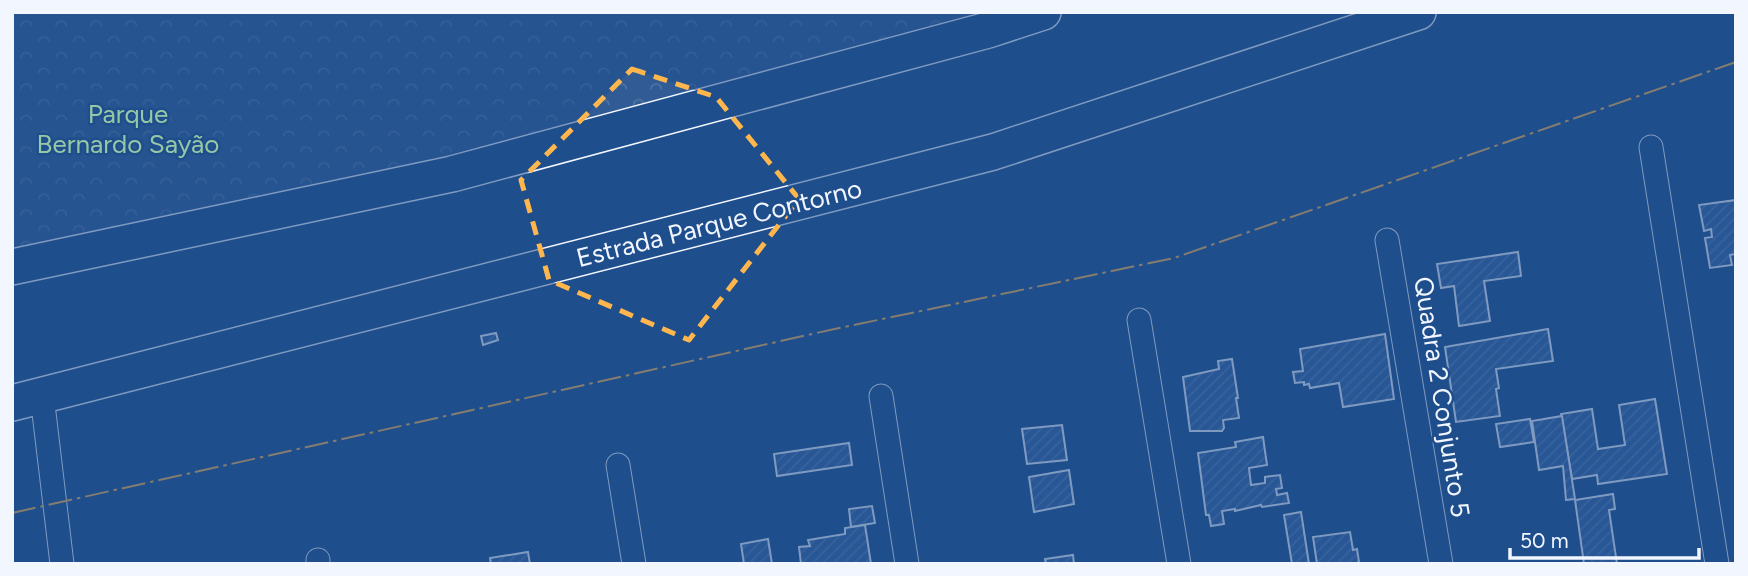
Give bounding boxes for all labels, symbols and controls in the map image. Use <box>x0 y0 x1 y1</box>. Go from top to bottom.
park label: Parque Bernardo Sayão <box>37 98 219 160</box>
street label: Estrada Parque Contorno <box>573 172 865 274</box>
street label: Quadra 2 Conjunto 5 <box>1407 274 1477 520</box>
scale bar <box>1510 516 1699 560</box>
text: 50 m <box>1520 528 1569 553</box>

